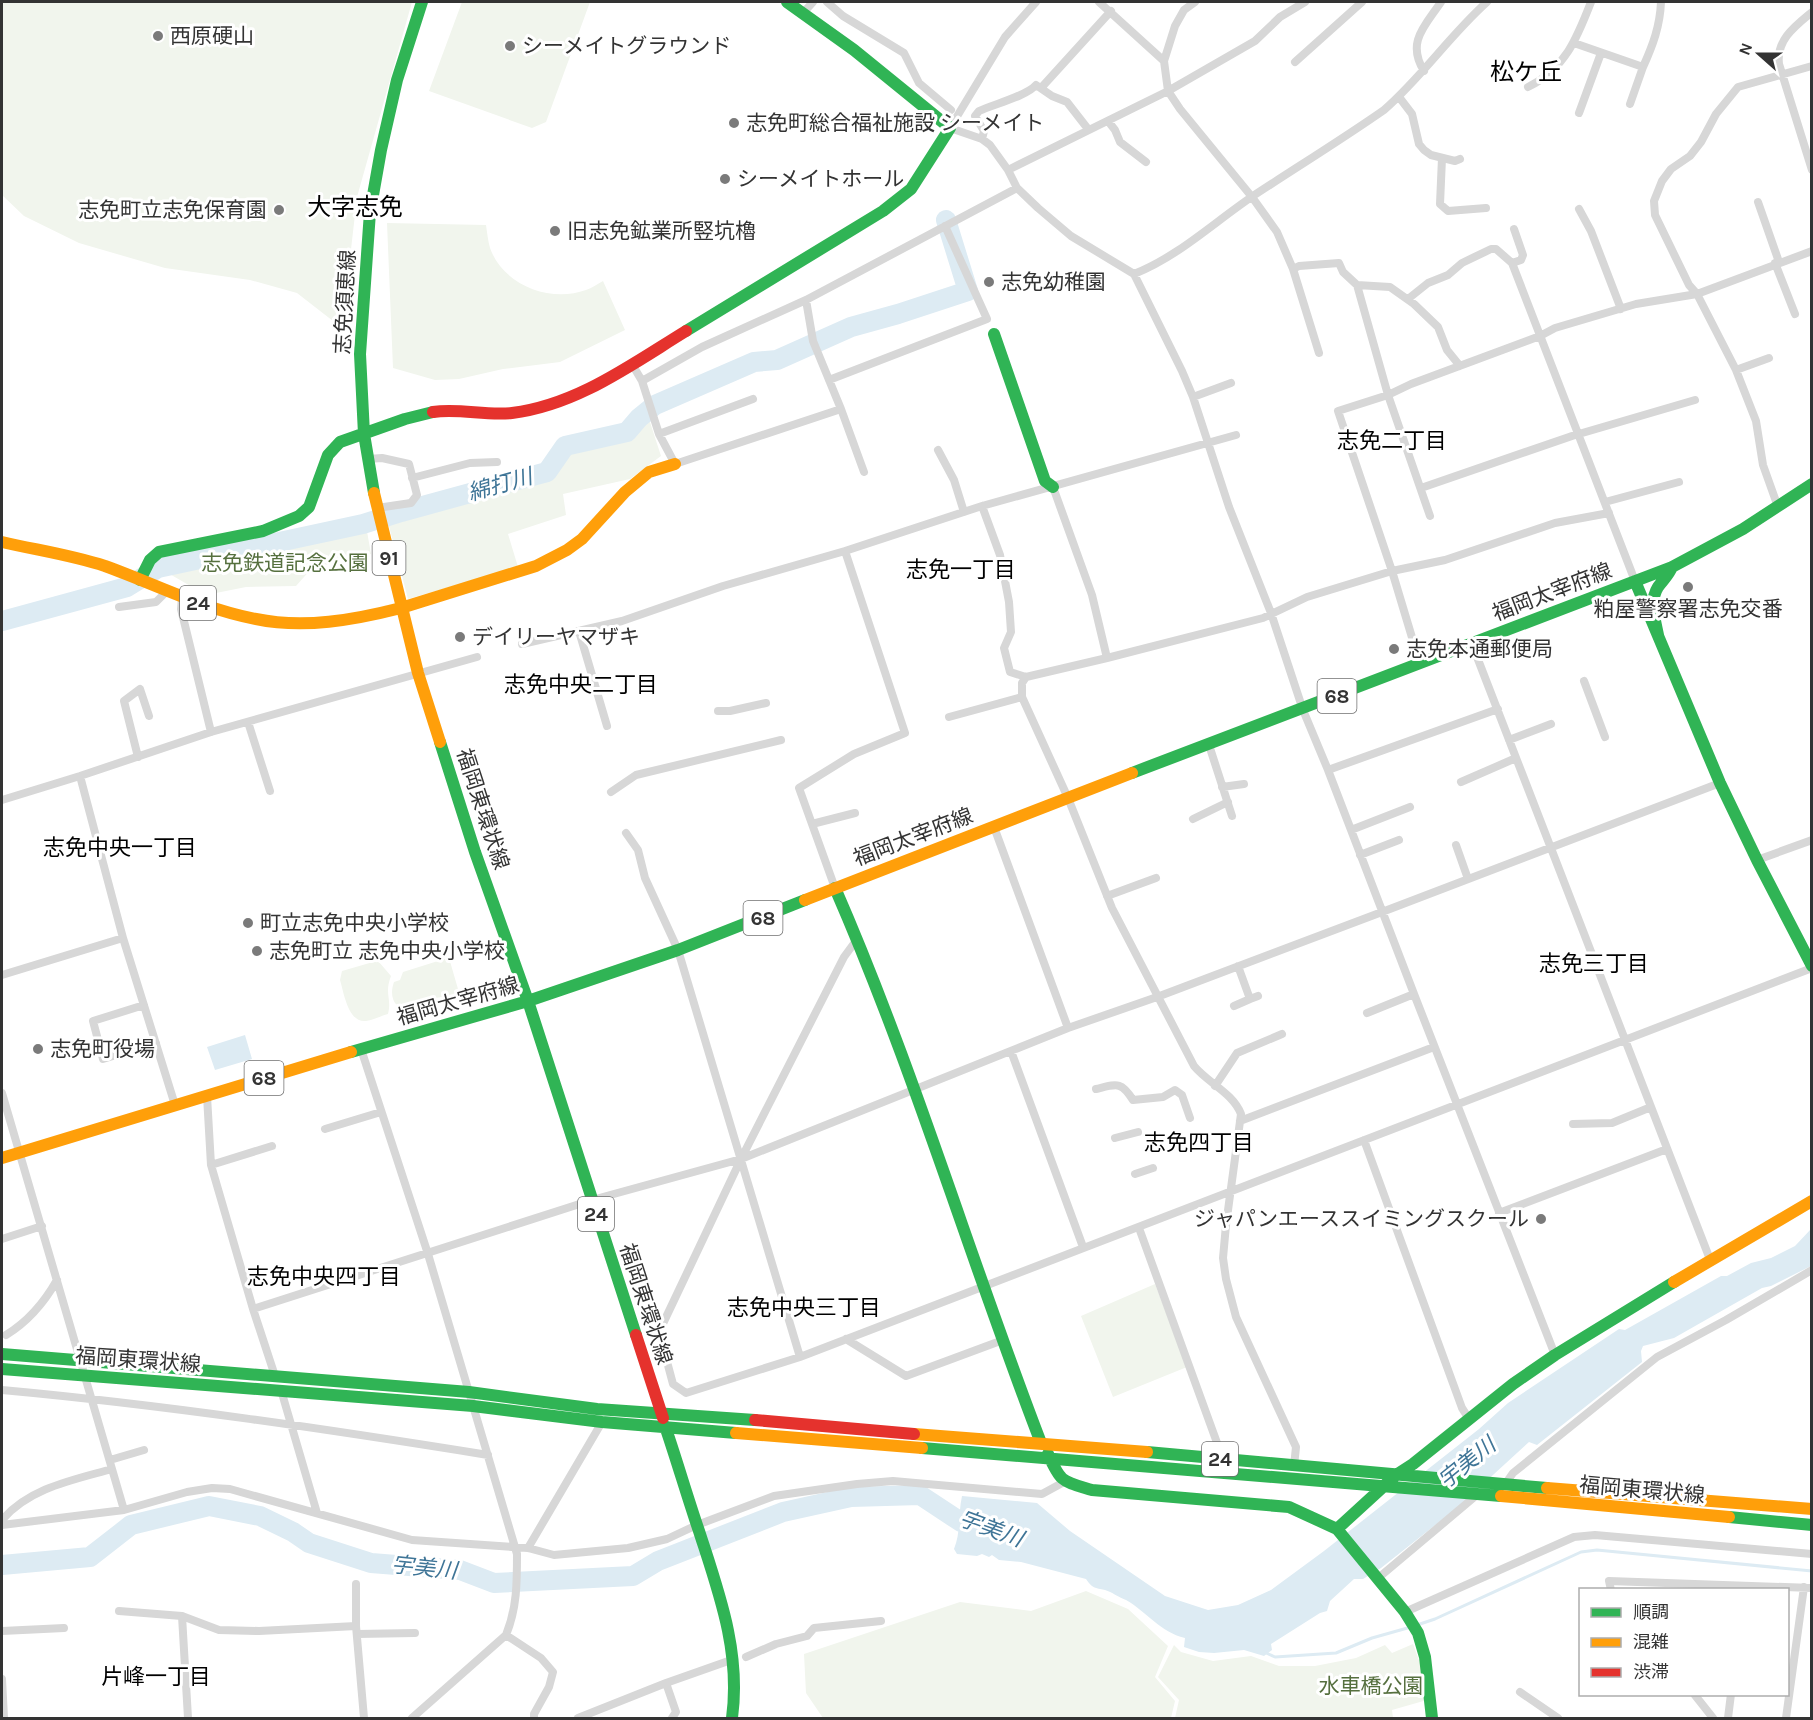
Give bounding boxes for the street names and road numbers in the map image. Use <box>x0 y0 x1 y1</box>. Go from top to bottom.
street label: 志免須恵線 <box>330 249 360 355</box>
road number: 91 <box>372 541 406 575</box>
street label: 福岡太宰府線 <box>1489 558 1615 626</box>
road number: 24 <box>180 586 216 620</box>
road number: 68 <box>1318 679 1356 713</box>
street label: 福岡東環状線 <box>452 745 514 873</box>
street label: 福岡太宰府線 <box>850 803 976 871</box>
road number: 68 <box>744 901 783 935</box>
street label: 福岡太宰府線 <box>394 972 522 1030</box>
road number: 68 <box>244 1061 284 1095</box>
road number: 24 <box>578 1197 614 1231</box>
street label: 福岡東環状線 <box>615 1240 677 1368</box>
street label: 福岡東環状線 <box>74 1344 202 1376</box>
road number: 24 <box>1202 1442 1238 1476</box>
street label: 福岡東環状線 <box>1578 1473 1706 1507</box>

